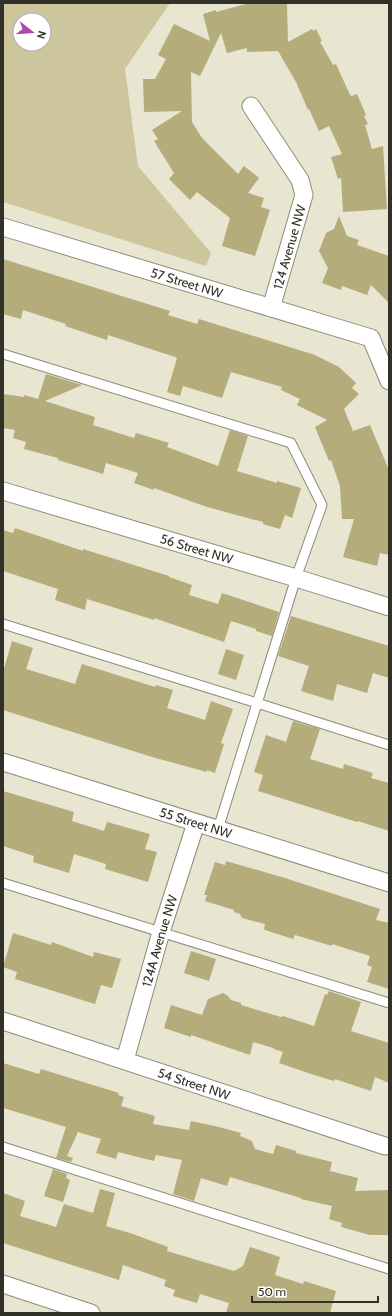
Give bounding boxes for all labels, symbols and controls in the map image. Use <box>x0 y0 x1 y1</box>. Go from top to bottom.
north arrow <box>12 12 52 52</box>
text: N <box>34 29 49 41</box>
street label: 124 Avenue NW <box>269 202 309 291</box>
street label: 57 Street NW <box>149 264 225 301</box>
street label: 56 Street NW <box>158 530 236 567</box>
street label: 55 Street NW <box>158 804 235 841</box>
street label: 124A Avenue NW <box>138 892 181 989</box>
street label: 54 Street NW <box>156 1064 233 1103</box>
scale bar <box>252 1278 378 1304</box>
text: 50 m <box>258 1284 286 1299</box>

